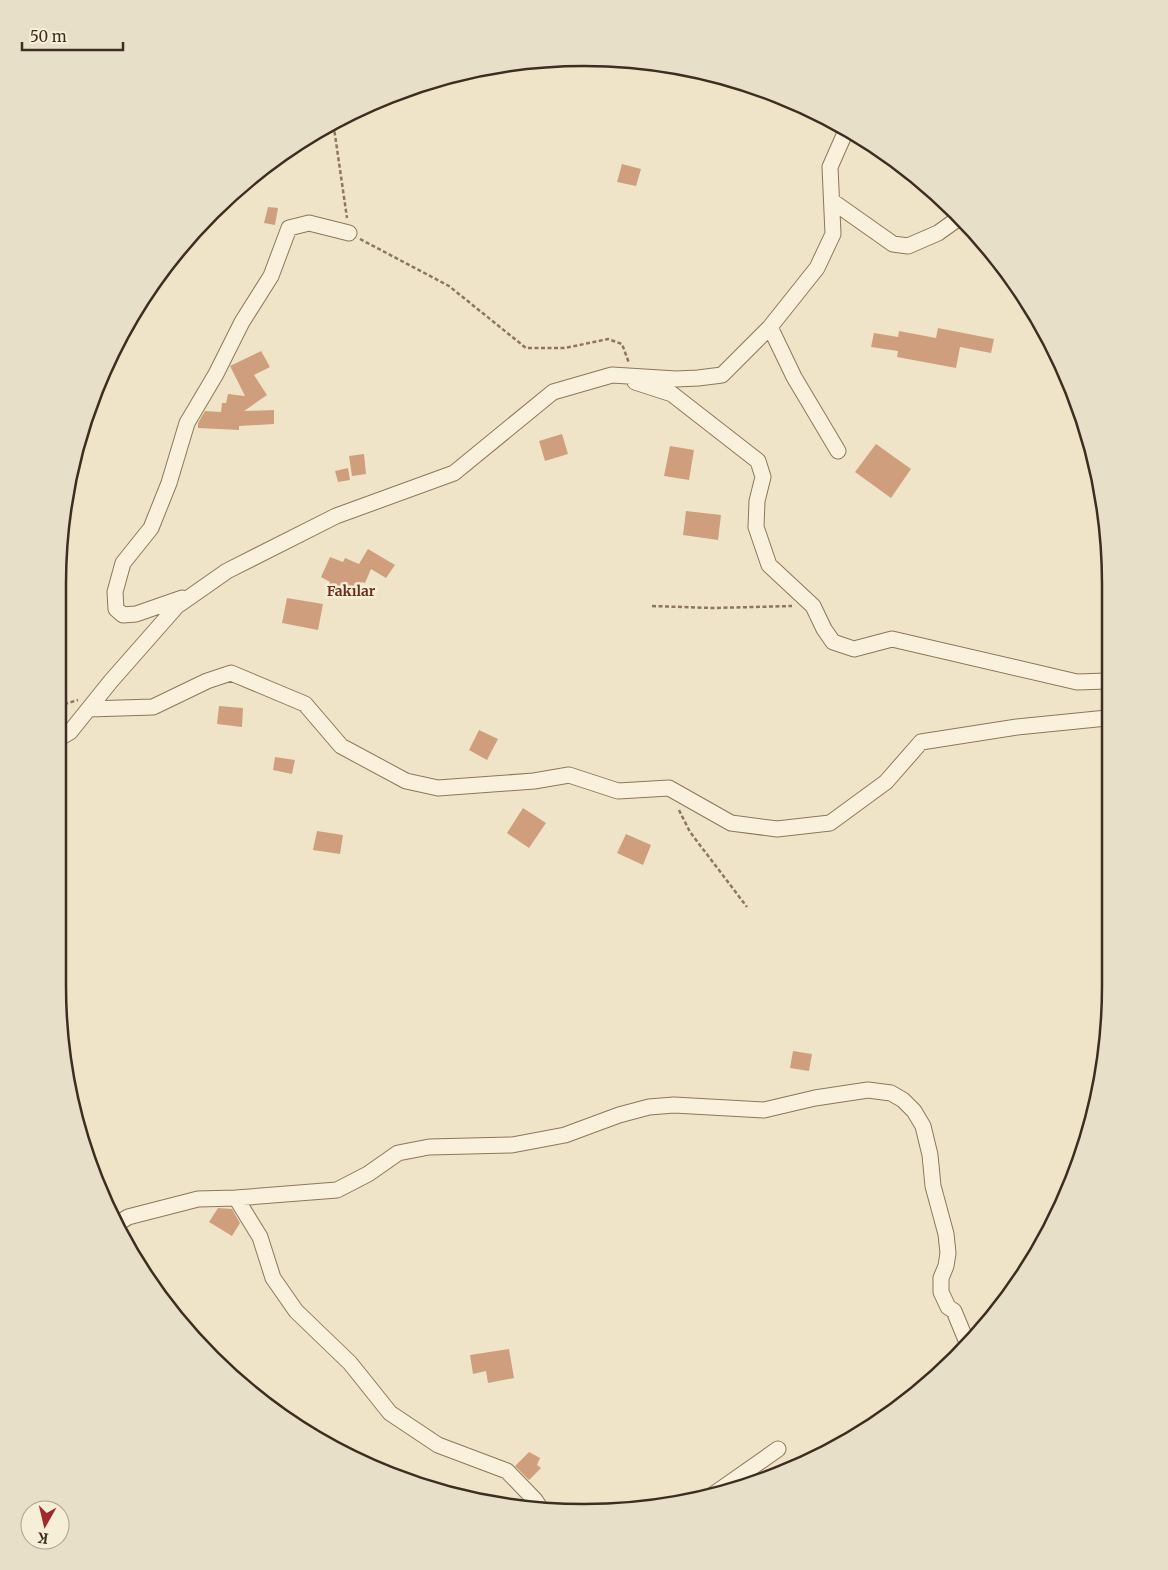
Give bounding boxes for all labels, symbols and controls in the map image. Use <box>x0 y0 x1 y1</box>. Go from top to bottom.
scale bar <box>22 20 124 52</box>
text: 50 m <box>30 27 67 46</box>
district label: Fakılar <box>327 582 376 600</box>
north arrow <box>20 1500 70 1550</box>
text: K <box>36 1528 50 1548</box>

